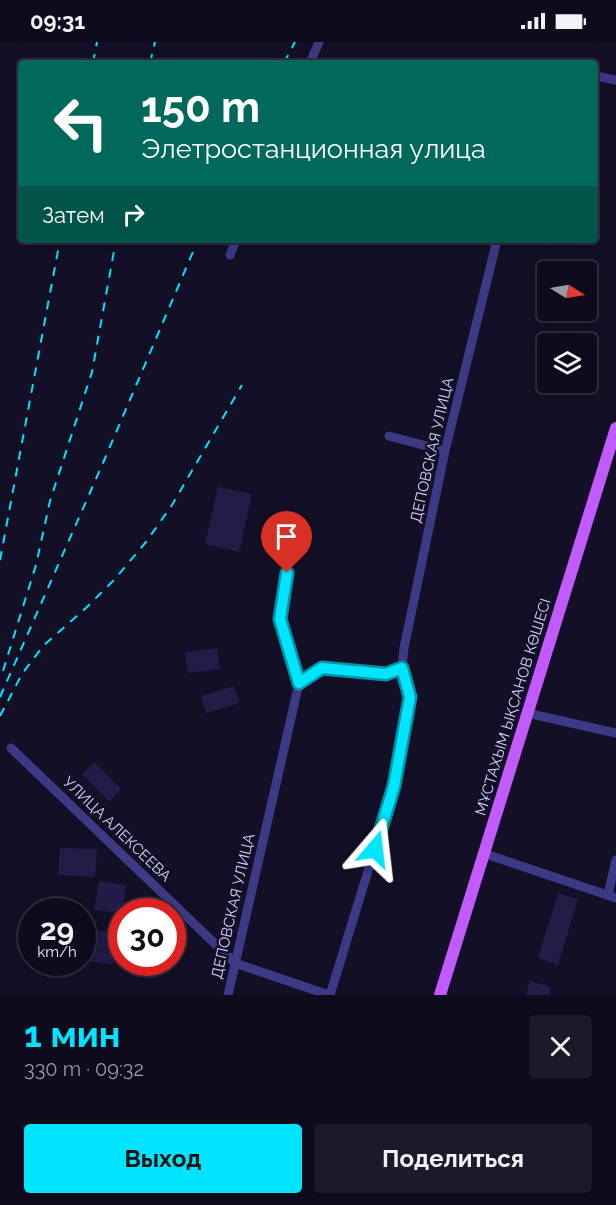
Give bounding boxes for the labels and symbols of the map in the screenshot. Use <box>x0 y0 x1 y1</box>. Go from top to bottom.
north arrow <box>537 261 597 321</box>
street label: ДЕПОВСКАЯ УЛИЦА <box>407 376 457 524</box>
pin <box>261 511 312 573</box>
street label: МҰСТАХЫМ ЫҚСАНОВ КӨШЕСІ <box>471 596 555 818</box>
street label: УЛИЦА АЛЕКСЕЕВА <box>59 773 175 885</box>
position arrow <box>343 817 407 881</box>
street label: ДЕПОВСКАЯ УЛИЦА <box>208 832 258 980</box>
speed limit sign: 30 <box>108 898 186 976</box>

